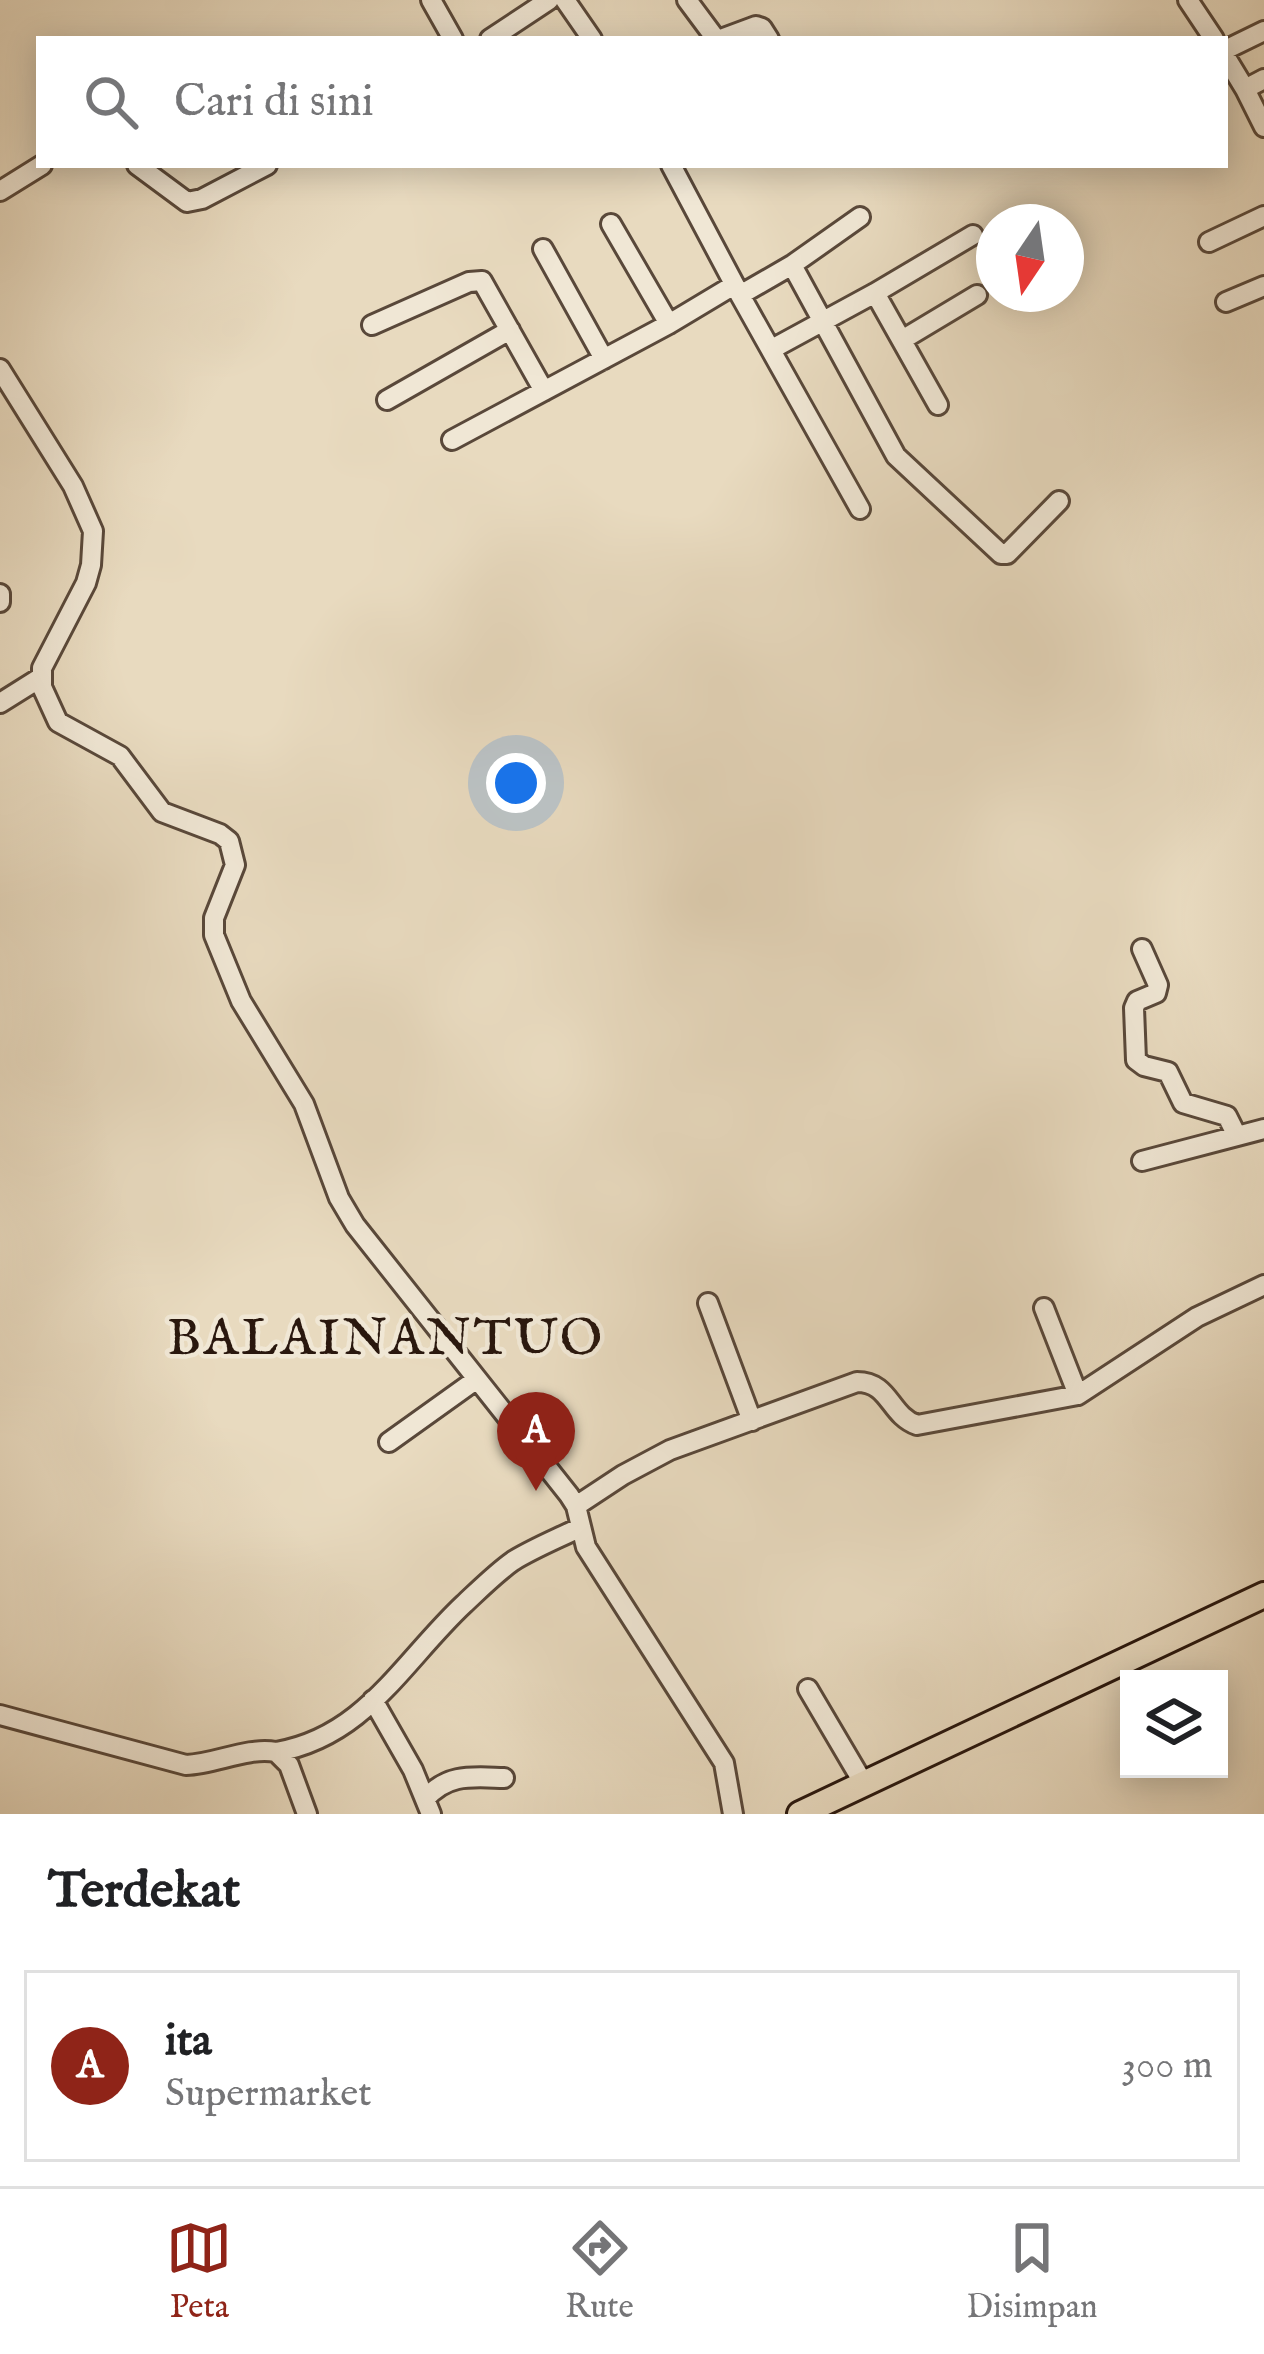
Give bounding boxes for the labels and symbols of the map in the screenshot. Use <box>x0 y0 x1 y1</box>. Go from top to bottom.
north arrow <box>976 204 1084 312</box>
your location <box>486 753 546 813</box>
district label: BALAINANTUO <box>167 1308 605 1373</box>
pin: A <box>497 1392 575 1491</box>

